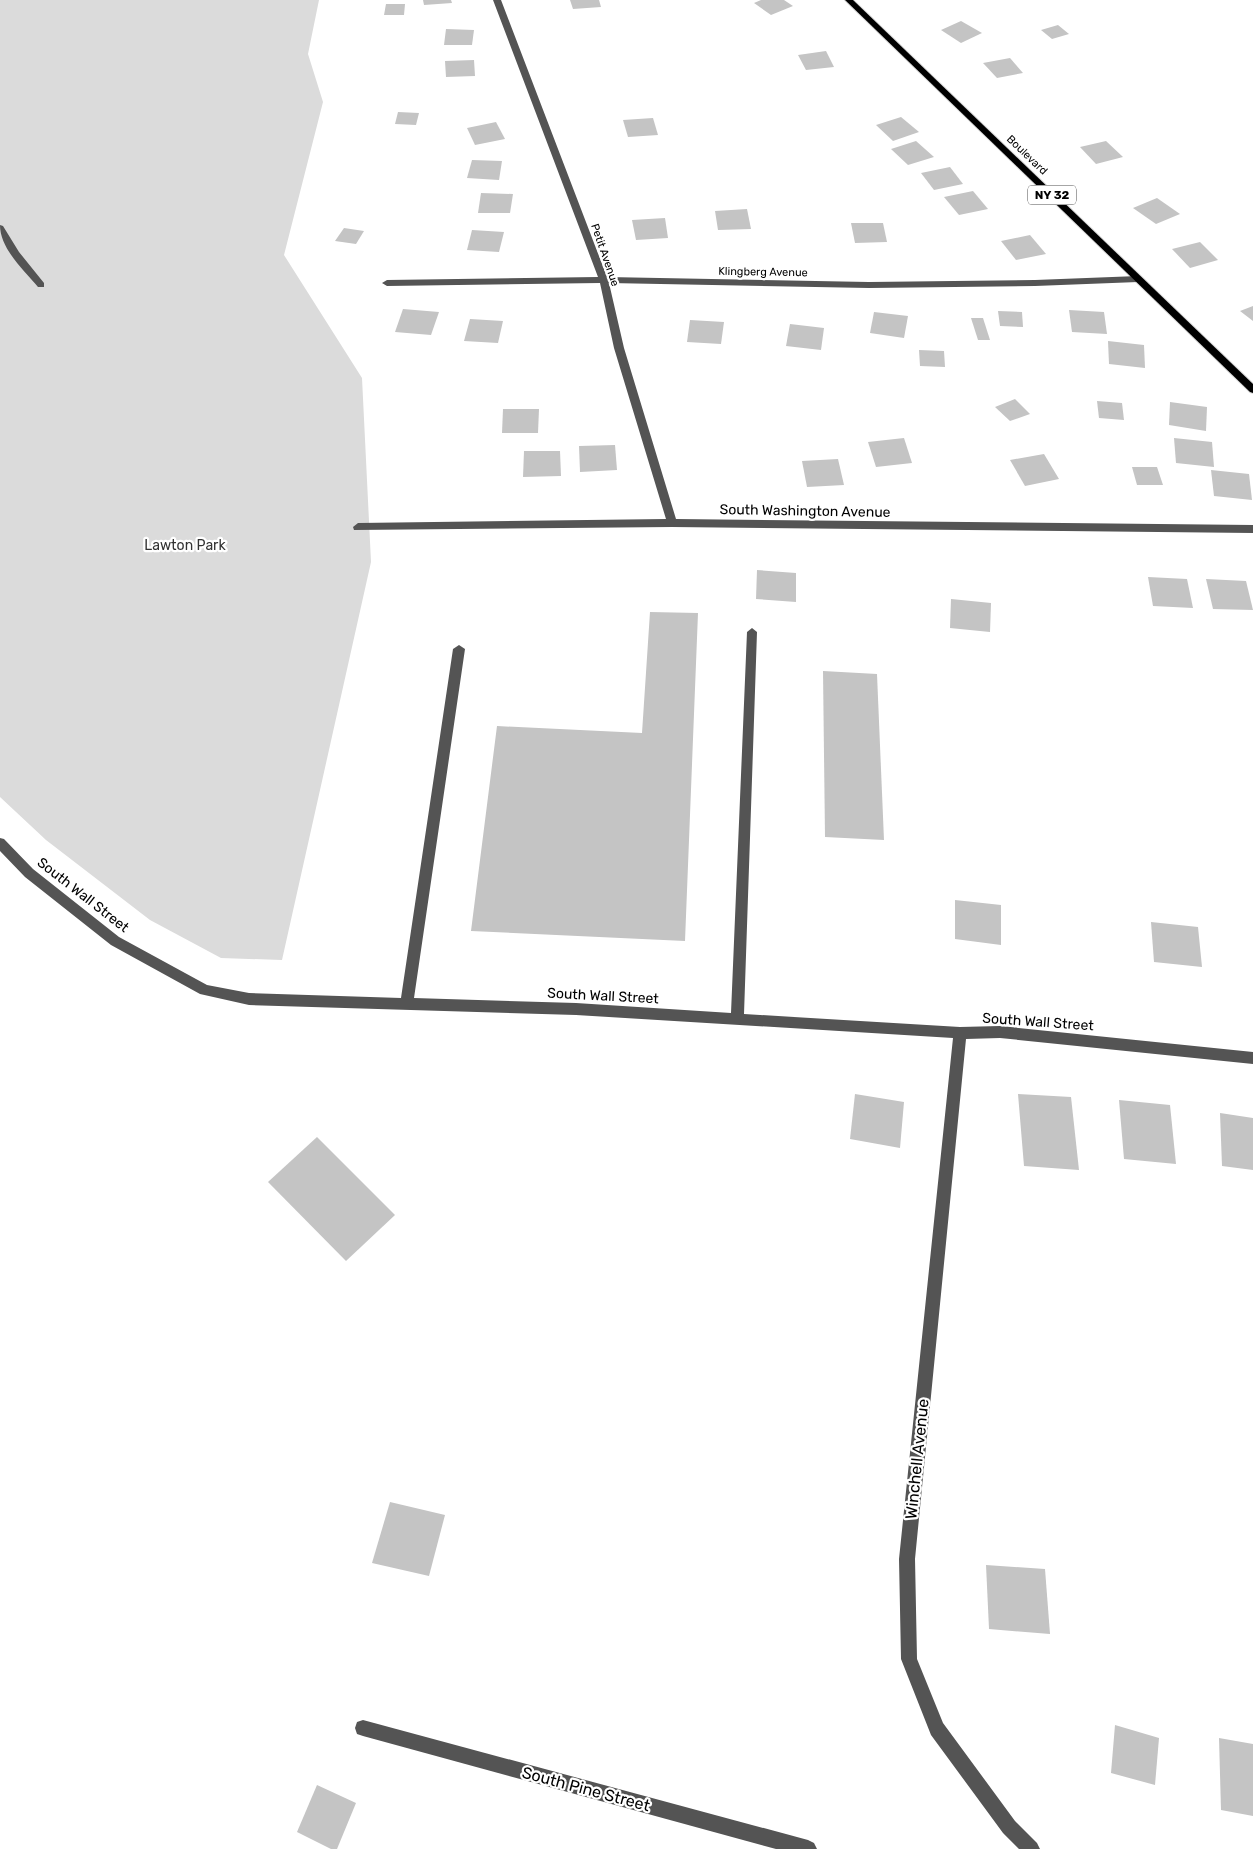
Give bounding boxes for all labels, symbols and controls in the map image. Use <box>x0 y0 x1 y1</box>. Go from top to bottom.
street label: Boulevard <box>1004 132 1050 178</box>
road number: NY 32 <box>1028 186 1076 204</box>
street label: Petit Avenue <box>588 222 622 288</box>
street label: Klingberg Avenue <box>718 265 808 279</box>
street label: South Washington Avenue <box>719 501 891 521</box>
park label: Lawton Park <box>144 537 226 554</box>
street label: South Wall Street <box>34 854 133 936</box>
street label: South Wall Street <box>547 985 660 1007</box>
street label: South Wall Street <box>982 1010 1095 1034</box>
street label: Winchell Avenue <box>901 1398 933 1520</box>
street label: South Pine Street <box>520 1763 652 1815</box>

